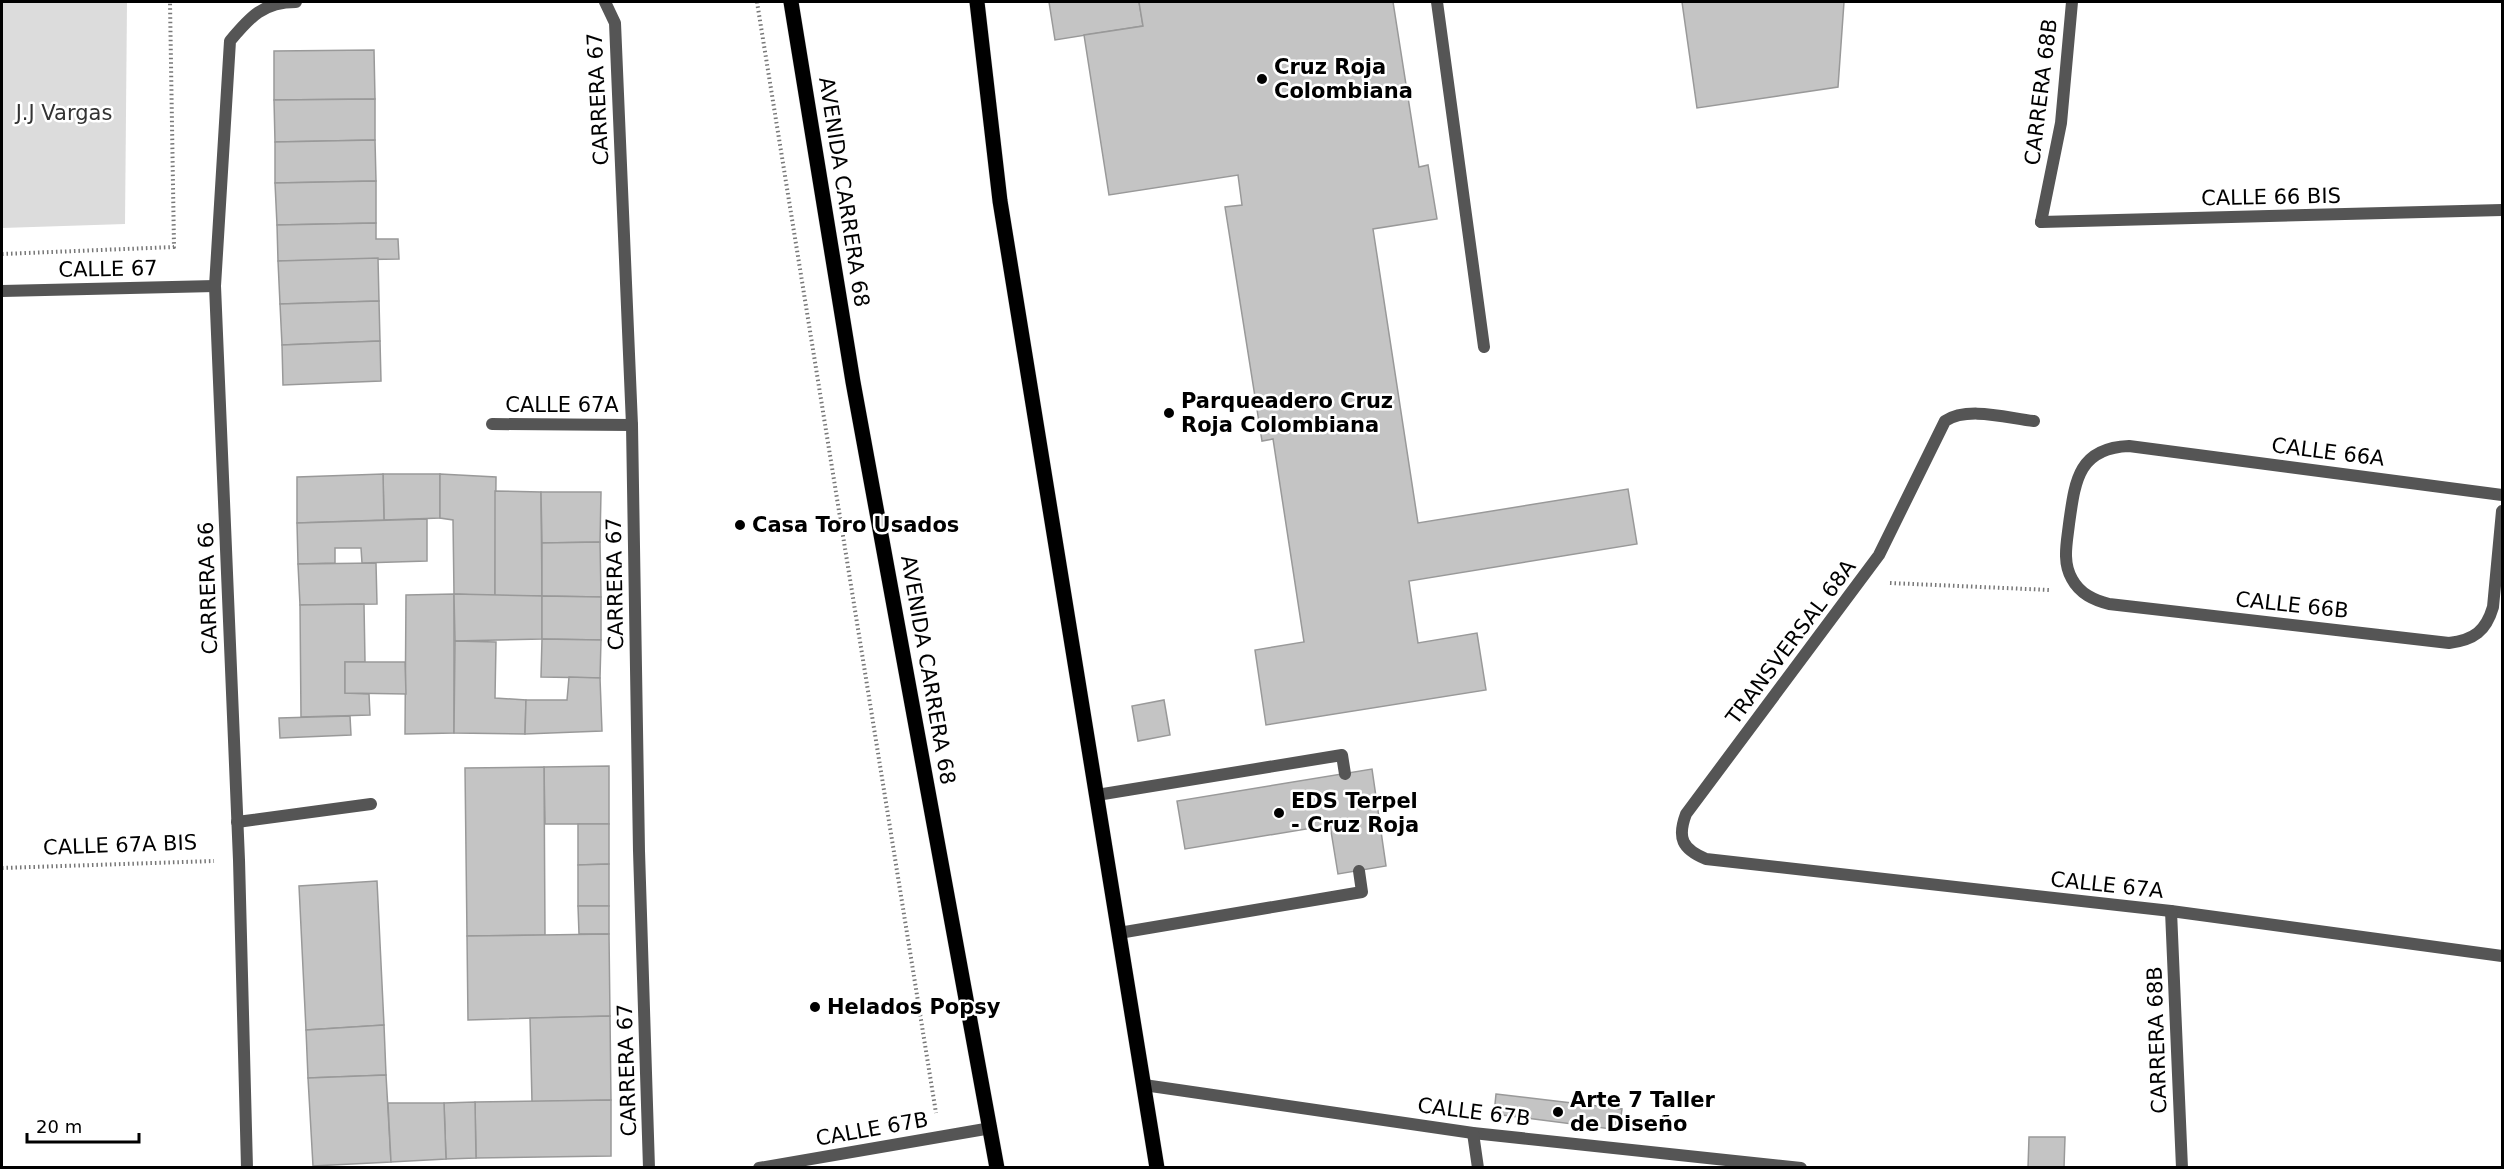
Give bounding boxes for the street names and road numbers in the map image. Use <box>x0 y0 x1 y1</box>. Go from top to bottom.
street label: CARRERA 68B <box>2020 17 2062 167</box>
street label: CARRERA 67 <box>583 32 613 166</box>
street label: AVENIDA CARRERA 68 <box>814 75 874 309</box>
street label: CALLE 66 BIS <box>2201 184 2341 210</box>
street label: CALLE 67 <box>58 256 158 282</box>
street label: CALLE 67A <box>505 393 619 417</box>
street label: CALLE 66A <box>2270 433 2386 471</box>
street label: CARRERA 67 <box>602 517 628 651</box>
street label: CARRERA 66 <box>194 521 222 655</box>
street label: AVENIDA CARRERA 68 <box>896 553 960 787</box>
street label: TRANSVERSAL 68A <box>1721 555 1861 730</box>
street label: CALLE 66B <box>2234 587 2350 623</box>
street label: CALLE 67A BIS <box>43 830 197 860</box>
street label: CALLE 67A <box>2049 867 2165 903</box>
street label: CARRERA 68B <box>2142 966 2172 1114</box>
street label: CARRERA 67 <box>613 1003 641 1137</box>
street label: CALLE 67B <box>1416 1093 1532 1131</box>
street label: CALLE 67B <box>814 1107 930 1151</box>

